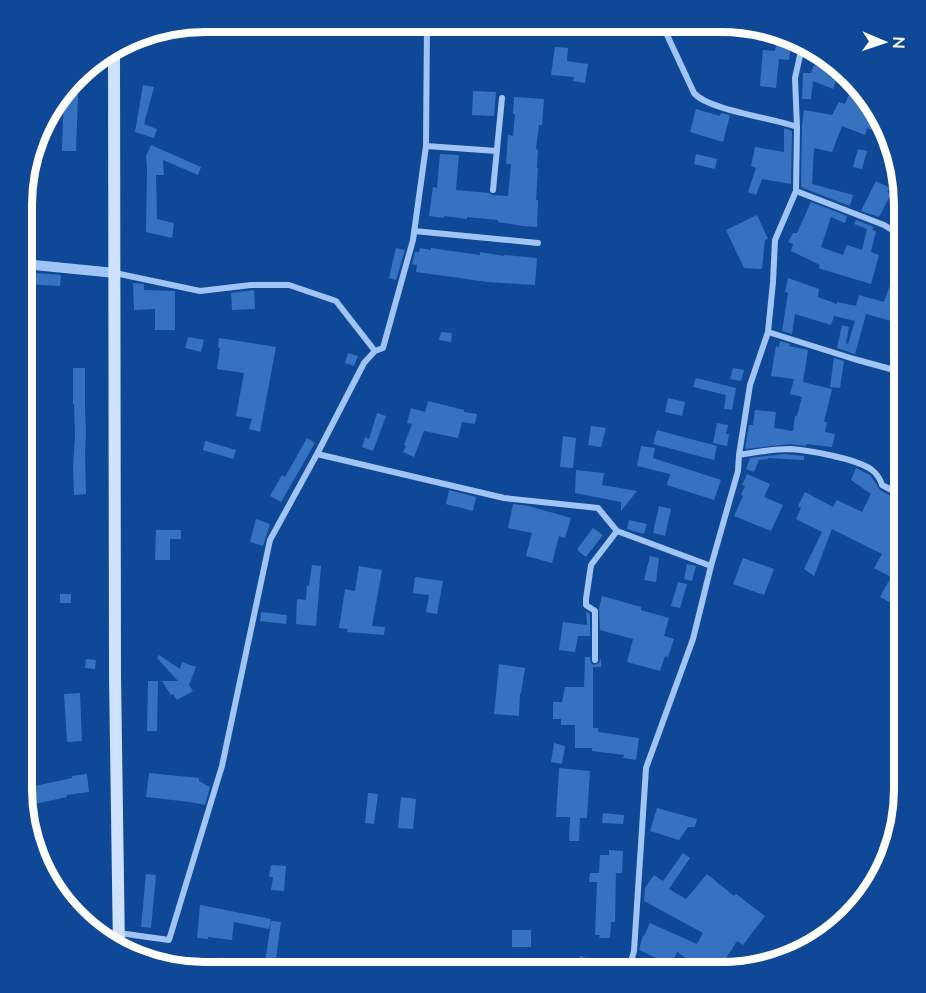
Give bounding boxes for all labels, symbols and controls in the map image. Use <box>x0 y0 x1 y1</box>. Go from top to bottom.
north arrow <box>854 12 914 72</box>
text: N <box>890 36 909 49</box>

